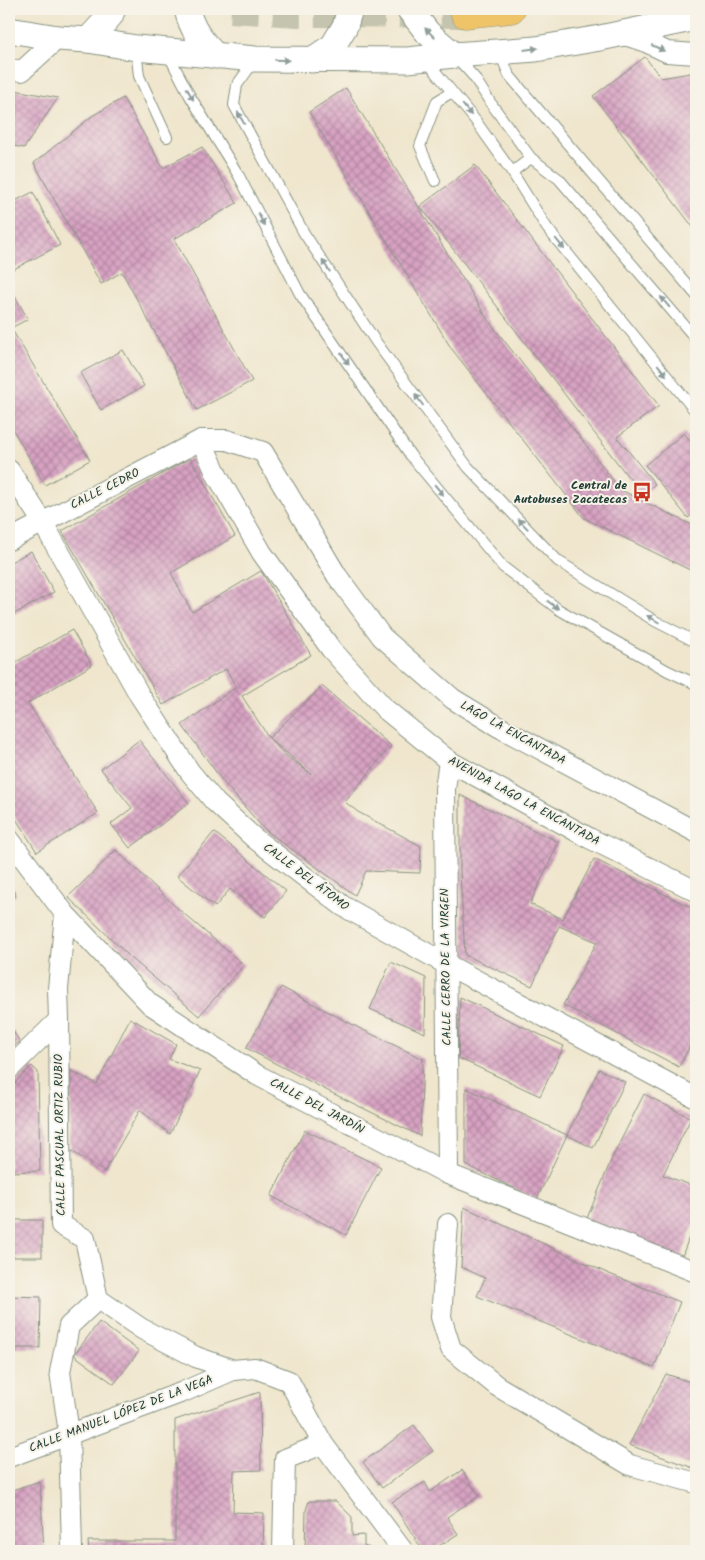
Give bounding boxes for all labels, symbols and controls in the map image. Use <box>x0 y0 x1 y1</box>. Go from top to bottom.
one-way arrow <box>424 28 436 40</box>
one-way arrow <box>651 44 665 52</box>
one-way arrow <box>524 45 540 53</box>
one-way arrow <box>274 56 290 64</box>
one-way arrow <box>185 88 194 101</box>
one-way arrow <box>462 104 473 117</box>
one-way arrow <box>237 111 245 125</box>
one-way arrow <box>257 212 265 227</box>
one-way arrow <box>554 237 565 250</box>
one-way arrow <box>321 260 331 273</box>
one-way arrow <box>659 295 670 308</box>
one-way arrow <box>340 352 349 365</box>
one-way arrow <box>657 363 668 376</box>
one-way arrow <box>414 393 424 407</box>
street label: CALLE CEDRO <box>67 463 144 515</box>
place label: Central de Autobuses Zacatecas <box>514 476 627 509</box>
bus stop icon: Central de Autobuses Zacatecas <box>631 481 653 503</box>
one-way arrow <box>434 484 445 497</box>
one-way arrow <box>517 518 529 530</box>
one-way arrow <box>546 600 560 610</box>
one-way arrow <box>646 615 661 623</box>
street label: LAGO LA ENCANTADA <box>457 696 569 770</box>
street label: AVENIDA LAGO LA ENCANTADA <box>445 751 603 851</box>
street label: CALLE DEL ÁTOMO <box>259 838 354 916</box>
street label: CALLE CERRO DE LA VIRGEN <box>435 888 457 1046</box>
street label: CALLE PASCUAL ORTIZ RUBIO <box>49 1053 71 1216</box>
street label: CALLE DEL JARDÍN <box>266 1073 368 1139</box>
street label: CALLE MANUEL LÓPEZ DE LA VEGA <box>26 1370 216 1458</box>

